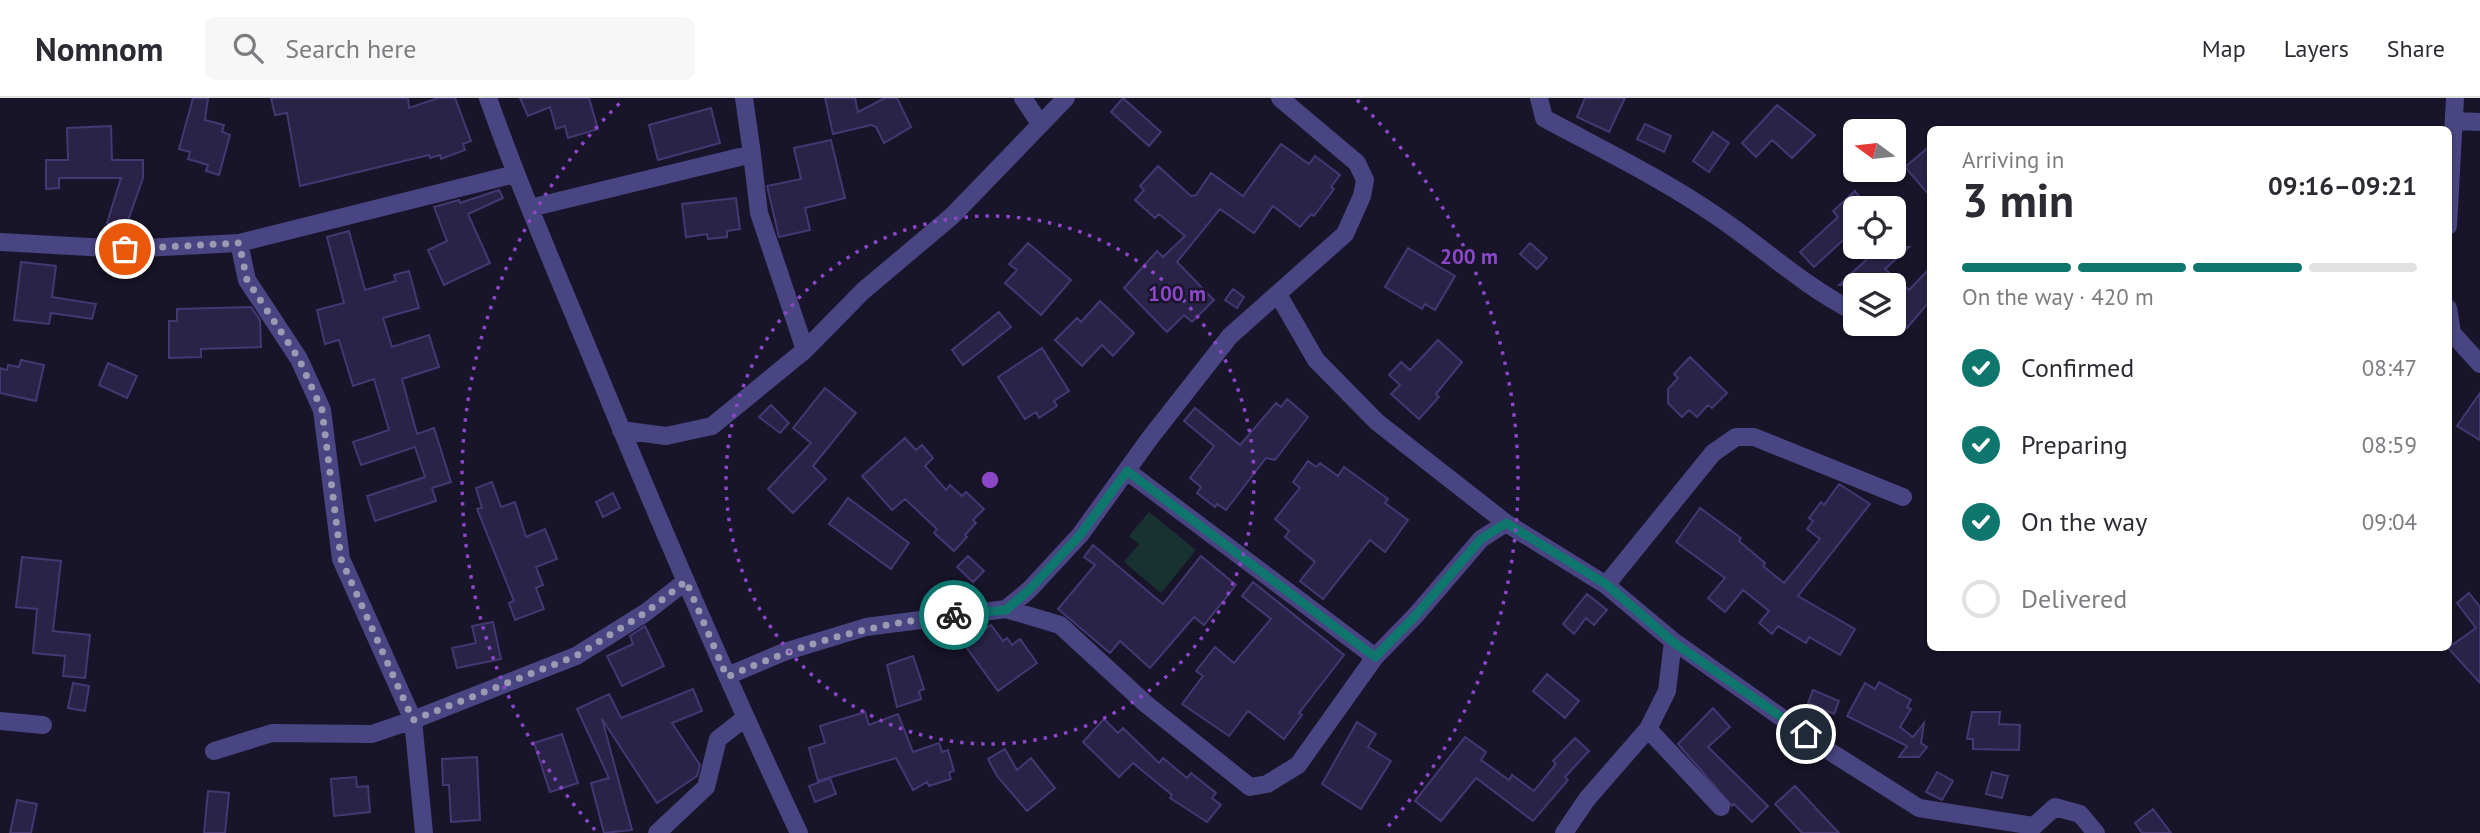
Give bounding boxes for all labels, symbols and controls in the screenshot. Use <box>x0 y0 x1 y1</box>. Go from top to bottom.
search box <box>205 17 695 80</box>
text: Nomnom <box>35 27 163 70</box>
icon: search <box>229 29 267 67</box>
text: Search here <box>285 32 416 65</box>
text: Map <box>2202 33 2246 64</box>
text: Layers <box>2284 33 2349 64</box>
text: Share <box>2387 33 2445 64</box>
north arrow <box>1843 119 1906 182</box>
map controls <box>1843 119 1906 336</box>
text: Arriving in <box>1962 145 2064 174</box>
text: 09:16–09:21 <box>2268 169 2417 202</box>
text: 3 min <box>1962 170 2074 230</box>
button: locate <box>1843 196 1906 259</box>
pin <box>95 219 155 279</box>
icon: bag <box>106 230 144 268</box>
text: 200 m <box>1440 243 1498 270</box>
button: layers <box>1843 273 1906 336</box>
text: 100 m <box>1148 280 1206 307</box>
text: On the way · 420 m <box>1962 282 2154 311</box>
icon: check <box>1962 349 2000 387</box>
text: Confirmed <box>2021 351 2134 384</box>
text: 08:47 <box>2362 353 2417 382</box>
icon: check <box>1962 426 2000 464</box>
text: Preparing <box>2021 428 2128 461</box>
text: 08:59 <box>2362 430 2417 459</box>
centre of rings <box>978 468 1002 492</box>
icon: check <box>1962 503 2000 541</box>
text: On the way <box>2021 505 2147 538</box>
text: 09:04 <box>2362 507 2417 536</box>
courier <box>919 580 989 650</box>
text: Delivered <box>2021 582 2127 615</box>
icon: bike <box>935 596 973 634</box>
pin <box>1776 704 1836 764</box>
icon: home <box>1787 715 1825 753</box>

